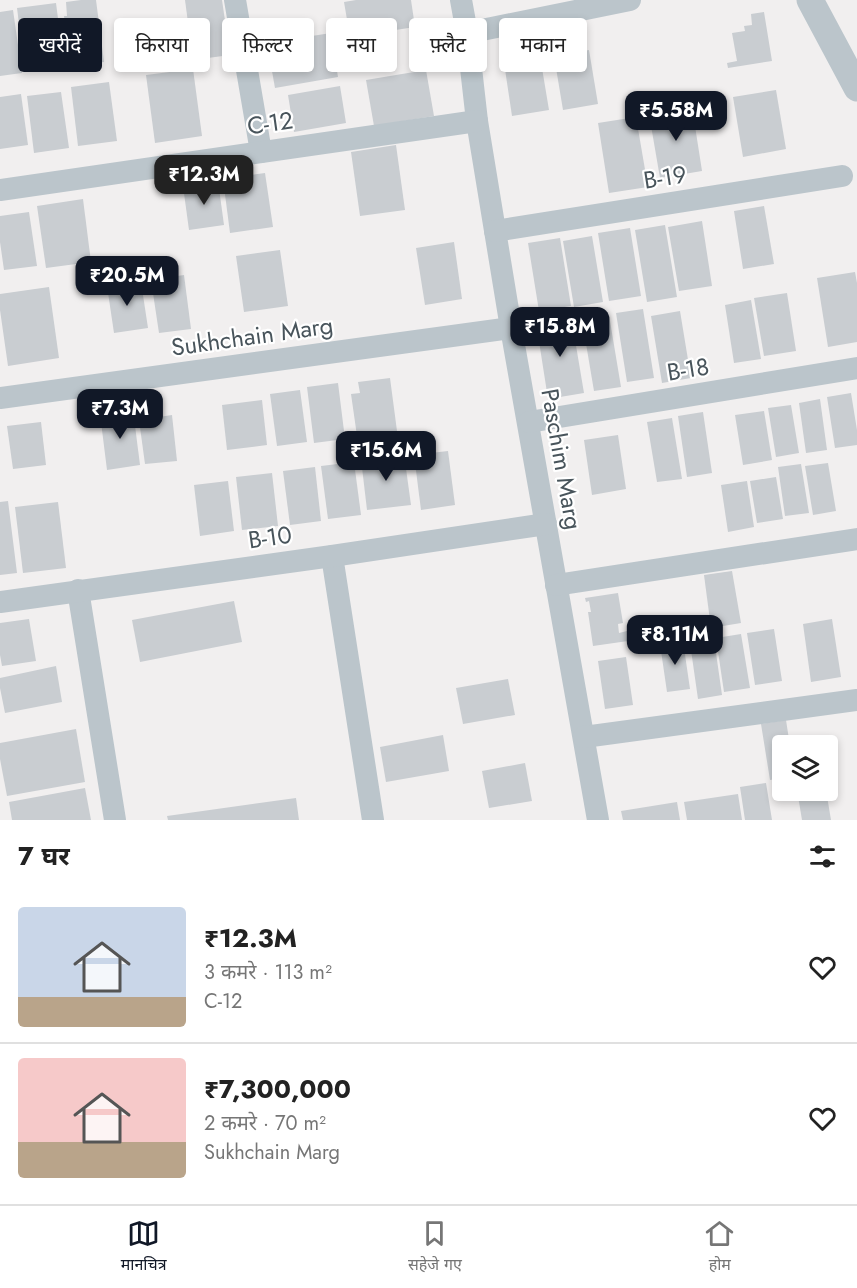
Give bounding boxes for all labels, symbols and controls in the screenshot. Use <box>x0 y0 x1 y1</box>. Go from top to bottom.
chip: खरीदें <box>18 18 102 72</box>
chip: किराया <box>114 18 210 72</box>
chip: फ़िल्टर <box>222 18 314 72</box>
chip: नया <box>326 18 397 72</box>
chip: फ़्लैट <box>409 18 487 72</box>
chip: मकान <box>499 18 587 72</box>
pin: ₹5.58M <box>627 91 725 142</box>
text: ₹5.58M <box>639 96 713 125</box>
street label: C-12 <box>245 102 295 144</box>
pin: ₹12.3M <box>155 155 253 206</box>
street label: B-19 <box>641 156 689 198</box>
text: ₹12.3M <box>168 160 240 189</box>
pin: ₹20.5M <box>78 256 176 307</box>
text: ₹20.5M <box>90 261 164 290</box>
street label: Sukhchain Marg <box>169 307 335 365</box>
pin: ₹15.8M <box>511 307 609 358</box>
text: ₹15.8M <box>524 312 596 341</box>
street label: B-18 <box>664 348 712 390</box>
street label: Paschim Marg <box>532 386 592 532</box>
pin: ₹7.3M <box>78 389 162 440</box>
text: ₹7.3M <box>91 394 149 423</box>
pin: ₹15.6M <box>337 431 435 482</box>
text: ₹15.6M <box>350 436 422 465</box>
street label: B-10 <box>246 517 294 557</box>
pin: ₹8.11M <box>626 615 724 666</box>
text: ₹8.11M <box>641 620 709 649</box>
map controls <box>772 735 838 801</box>
button: layers <box>772 735 838 801</box>
text: 7 घर <box>18 837 70 875</box>
icon: filters <box>806 840 839 873</box>
text: ₹12.3M <box>204 919 297 957</box>
icon: home <box>66 931 138 1003</box>
icon: heart <box>806 951 839 984</box>
text: 3 कमरे · 113 m² <box>204 958 332 987</box>
text: C-12 <box>204 987 242 1016</box>
text: ₹7,300,000 <box>204 1070 351 1108</box>
icon: home <box>66 1082 138 1154</box>
icon: heart <box>806 1102 839 1135</box>
text: 2 कमरे · 70 m² <box>204 1109 326 1138</box>
text: Sukhchain Marg <box>204 1138 340 1167</box>
tab: मानचित्र <box>121 1217 166 1277</box>
tab: सहेजे गए <box>408 1217 462 1277</box>
tab: होम <box>703 1217 736 1277</box>

